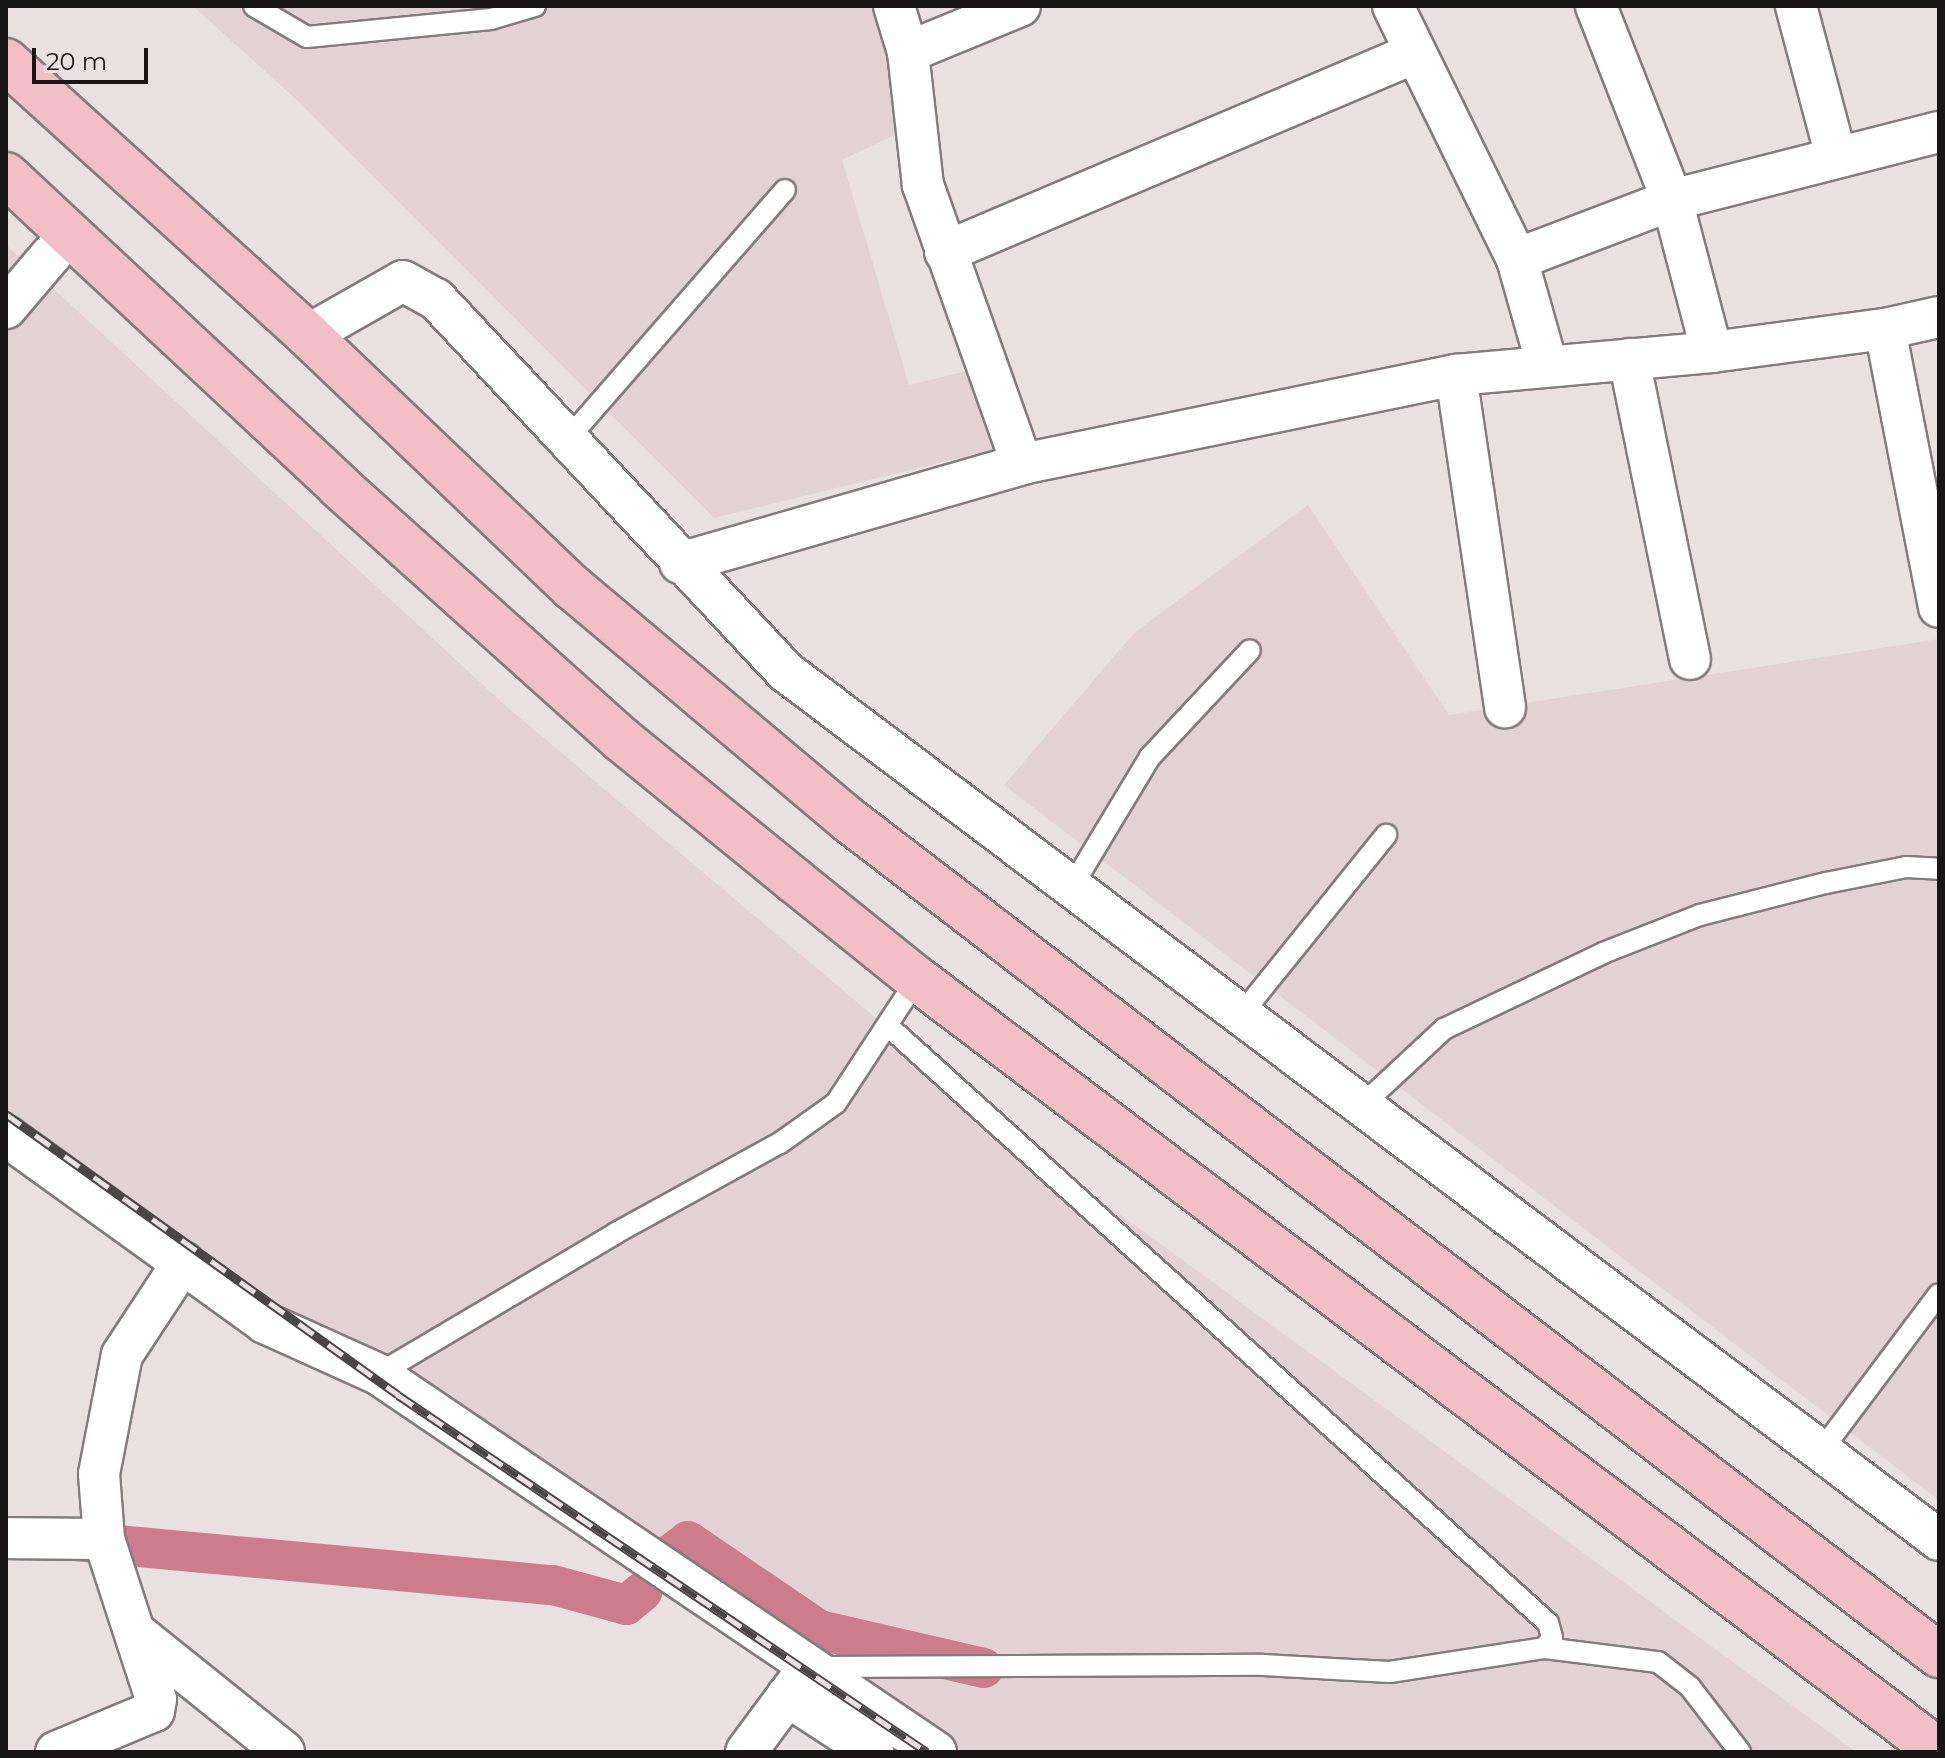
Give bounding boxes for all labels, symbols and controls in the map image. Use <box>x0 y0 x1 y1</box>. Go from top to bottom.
scale bar <box>36 32 152 82</box>
text: 20 m <box>46 47 107 76</box>

